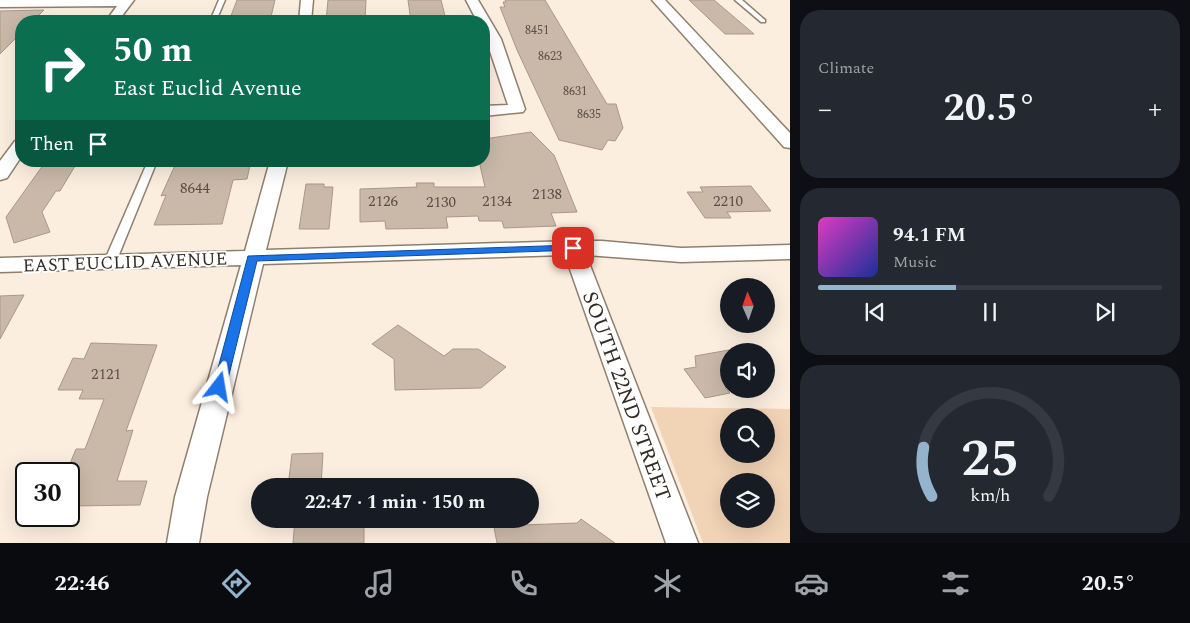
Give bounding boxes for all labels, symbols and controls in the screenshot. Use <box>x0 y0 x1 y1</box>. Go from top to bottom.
house number: 8451 <box>525 21 549 40</box>
text: 50 m <box>113 24 193 77</box>
icon: right <box>30 35 95 100</box>
house number: 8623 <box>538 47 562 66</box>
text: Climate <box>818 56 874 80</box>
text: East Euclid Avenue <box>113 72 302 105</box>
text: 20.5° <box>943 80 1037 138</box>
house number: 8631 <box>563 82 587 101</box>
text: − <box>818 88 832 131</box>
text: + <box>1148 88 1162 131</box>
house number: 8635 <box>577 105 601 124</box>
text: Then <box>30 130 74 159</box>
icon: arrive <box>84 130 112 158</box>
house number: 8644 <box>180 177 210 200</box>
house number: 2138 <box>532 183 562 206</box>
house number: 2126 <box>368 190 398 213</box>
house number: 2134 <box>482 190 512 213</box>
house number: 2210 <box>713 190 743 213</box>
house number: 2130 <box>426 191 456 214</box>
text: 94.1 FM <box>893 221 966 250</box>
pin <box>552 227 594 269</box>
icon: arrive <box>559 234 587 262</box>
street label: EAST EUCLID AVENUE <box>22 245 228 280</box>
text: Music <box>893 250 937 274</box>
north arrow <box>720 278 775 332</box>
map controls <box>720 278 775 528</box>
street label: SOUTH 22ND STREET <box>573 287 679 506</box>
icon: previous <box>861 298 889 326</box>
icon: pause <box>976 298 1004 326</box>
icon: next <box>1091 298 1119 326</box>
button: sound <box>720 343 775 398</box>
position arrow <box>192 360 244 412</box>
house number: 2121 <box>91 363 121 386</box>
button: search <box>720 408 775 463</box>
text: 25 <box>961 420 1019 499</box>
speed limit sign: 30 <box>15 462 80 527</box>
button: layers <box>720 473 775 528</box>
text: km/h <box>970 482 1010 509</box>
text: 22:47 · 1 min · 150 m <box>305 488 485 517</box>
icon: directions <box>219 566 254 601</box>
icon: music <box>362 566 397 601</box>
icon: phone <box>506 566 541 601</box>
icon: climate <box>650 566 685 601</box>
icon: car <box>794 566 829 601</box>
icon: filters <box>938 566 973 601</box>
text: 22:46 <box>54 567 110 600</box>
text: 20.5° <box>1082 567 1136 600</box>

